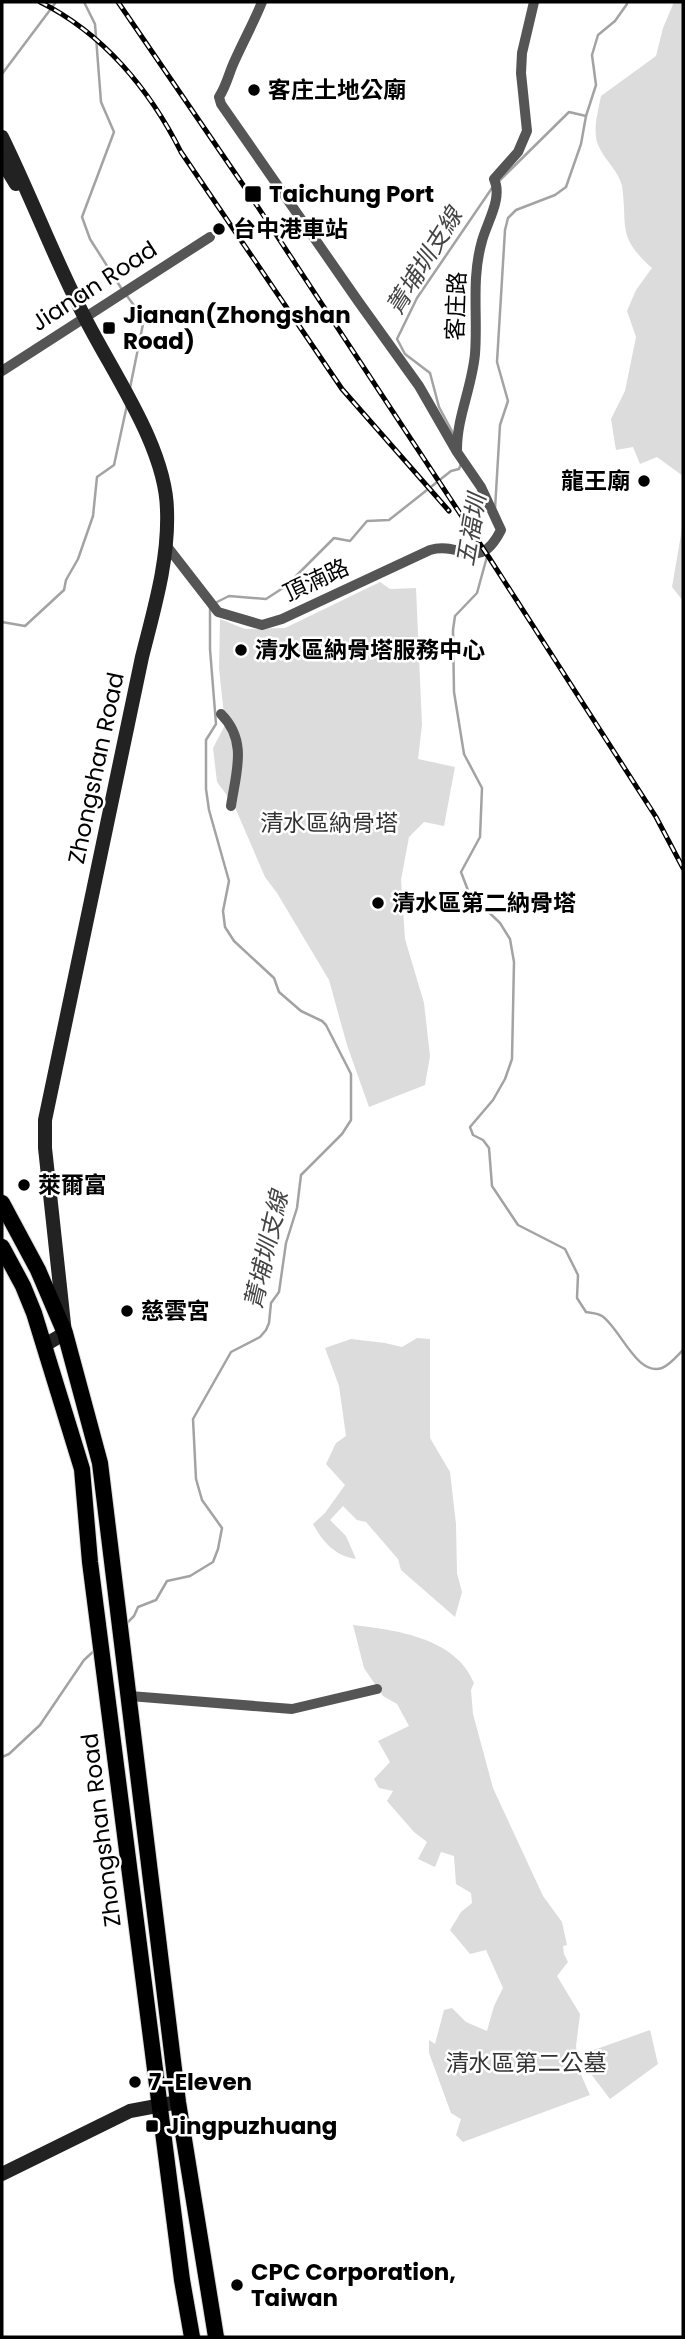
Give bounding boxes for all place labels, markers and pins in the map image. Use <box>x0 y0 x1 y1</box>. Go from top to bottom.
place label: 客庄土地公廟 <box>268 74 406 106</box>
marker: 客庄土地公廟 <box>246 82 262 98</box>
place label: Taichung Port <box>269 178 434 210</box>
marker: Taichung Port <box>243 184 263 204</box>
place label: 台中港車站 <box>233 213 348 245</box>
marker: 台中港車站 <box>211 221 227 237</box>
place label: Jianan(Zhongshan Road) <box>123 299 351 357</box>
marker: Jianan(Zhongshan Road) <box>101 320 117 336</box>
place label: 龍王廟 <box>561 465 630 497</box>
marker: 龍王廟 <box>636 473 652 489</box>
place label: 清水區納骨塔服務中心 <box>255 634 485 666</box>
marker: 清水區納骨塔服務中心 <box>233 642 249 658</box>
place label: 清水區第二納骨塔 <box>392 887 576 919</box>
marker: 清水區第二納骨塔 <box>370 895 386 911</box>
place label: 萊爾富 <box>38 1169 107 1201</box>
marker: 萊爾富 <box>16 1177 32 1193</box>
place label: 慈雲宮 <box>141 1295 210 1327</box>
marker: 慈雲宮 <box>119 1303 135 1319</box>
place label: 7-Eleven <box>149 2066 252 2098</box>
marker: 7-Eleven <box>127 2074 143 2090</box>
place label: Jingpuzhuang <box>166 2110 337 2142</box>
marker: Jingpuzhuang <box>144 2118 160 2134</box>
place label: CPC Corporation, Taiwan <box>251 2256 456 2314</box>
marker: CPC Corporation, Taiwan <box>229 2277 245 2293</box>

